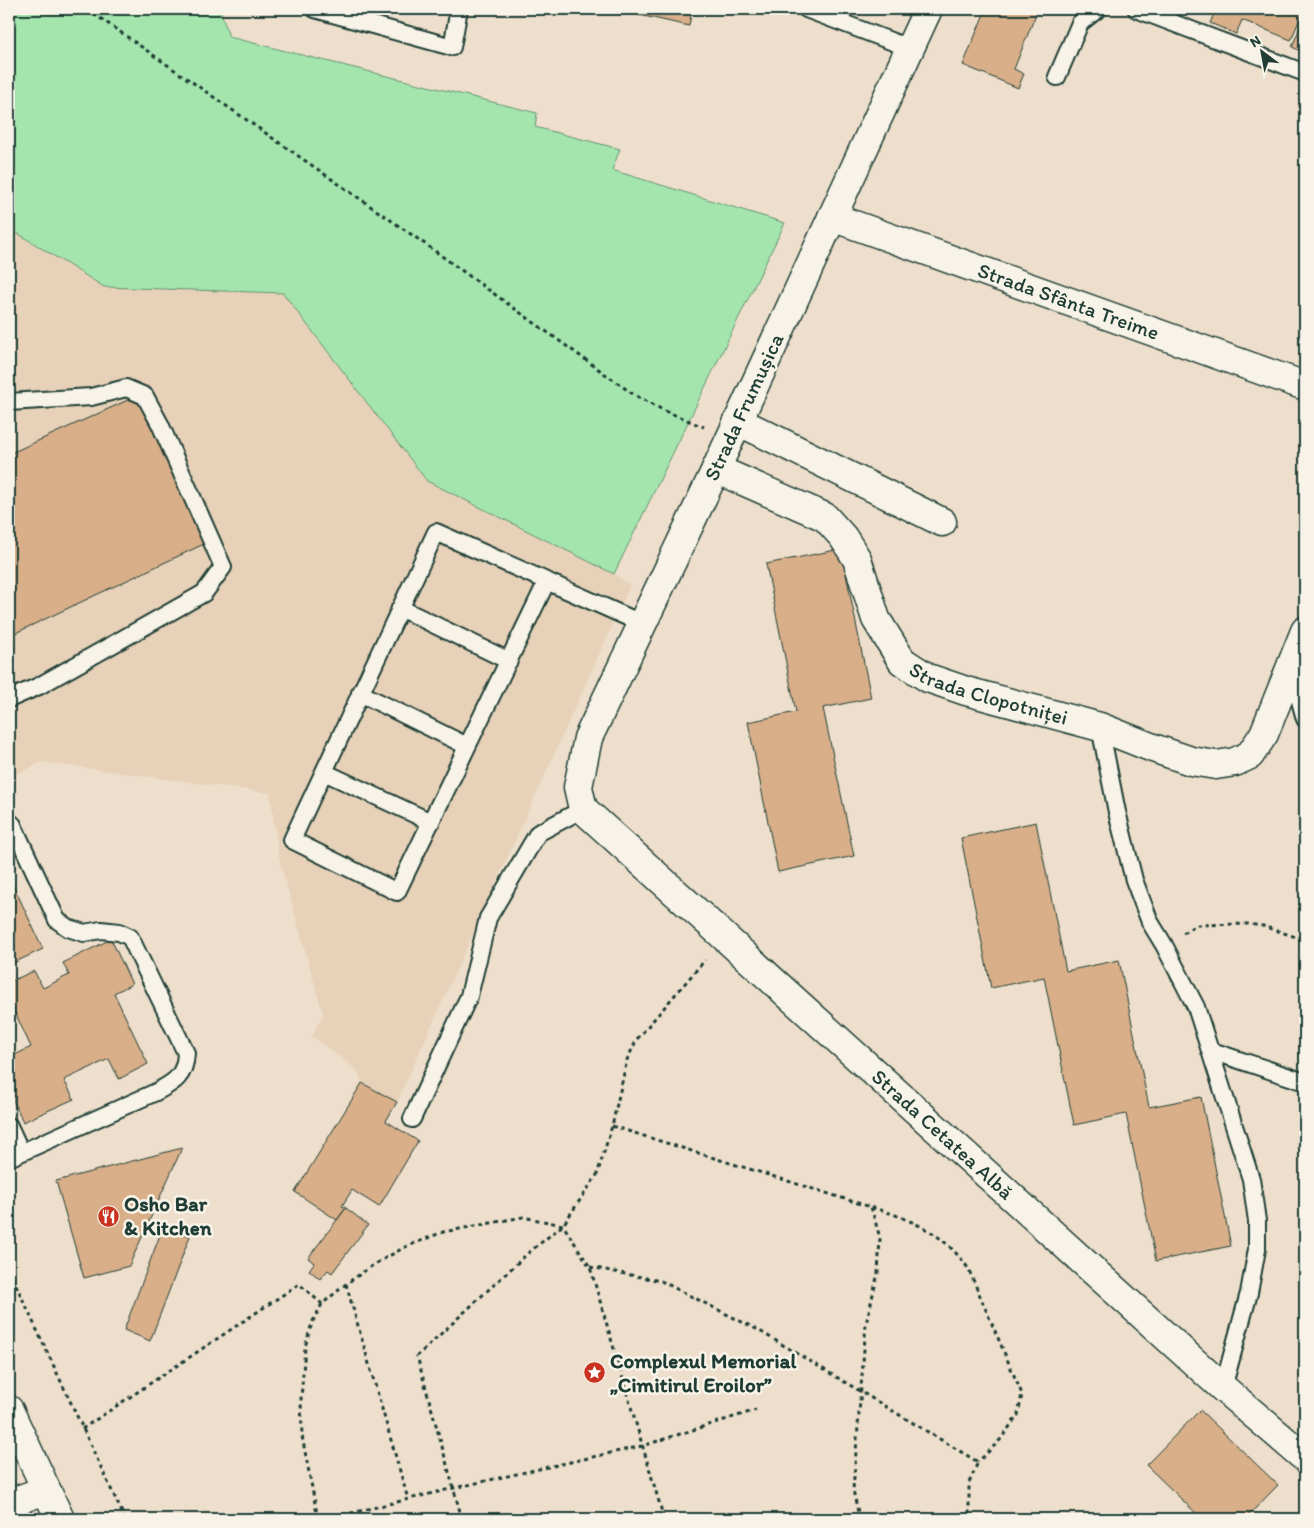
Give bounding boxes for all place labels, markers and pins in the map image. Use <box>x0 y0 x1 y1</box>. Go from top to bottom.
place label: Osho Bar & Kitchen <box>124 1191 212 1240</box>
restaurant icon: Osho Bar & Kitchen <box>96 1204 120 1228</box>
place label: Complexul Memorial „Cimitirul Eroilor” <box>610 1348 797 1397</box>
place icon: Complexul Memorial „Cimitirul Eroilor” <box>582 1361 606 1385</box>

